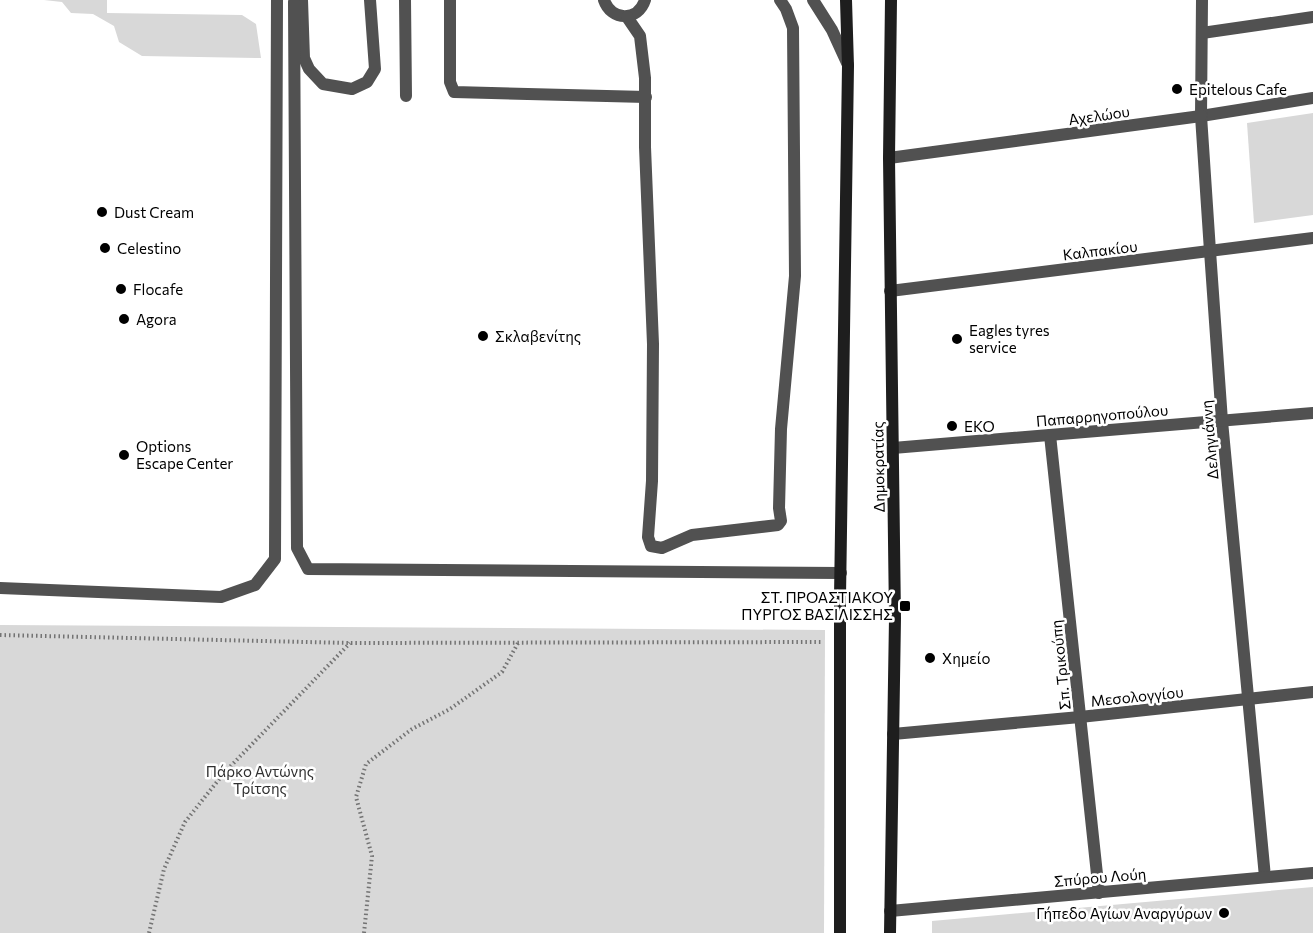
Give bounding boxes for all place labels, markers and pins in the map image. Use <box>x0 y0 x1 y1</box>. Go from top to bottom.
place label: Epitelous Cafe <box>1189 80 1287 98</box>
marker: Epitelous Cafe <box>1170 82 1184 96</box>
place label: Dust Cream <box>114 203 194 221</box>
marker: Dust Cream <box>95 205 109 219</box>
place label: Celestino <box>117 239 181 257</box>
marker: Celestino <box>98 241 112 255</box>
place label: Flocafe <box>133 280 183 298</box>
marker: Flocafe <box>114 282 128 296</box>
place label: Agora <box>136 310 177 328</box>
marker: Agora <box>117 312 131 326</box>
place label: Eagles tyres service <box>969 321 1050 356</box>
place label: Σκλαβενίτης <box>495 327 581 345</box>
marker: Σκλαβενίτης <box>476 329 490 343</box>
marker: Eagles tyres service <box>950 332 964 346</box>
place label: EKO <box>964 417 995 435</box>
marker: EKO <box>945 419 959 433</box>
place label: Options Escape Center <box>136 437 233 472</box>
marker: Options Escape Center <box>117 448 131 462</box>
place label: ΣΤ. ΠΡΟΑΣΤΙΑΚΟΥ ΠΥΡΓΟΣ ΒΑΣΙΛΙΣΣΗΣ <box>741 588 893 623</box>
marker: ΣΤ. ΠΡΟΑΣΤΙΑΚΟΥ ΠΥΡΓΟΣ ΒΑΣΙΛΙΣΣΗΣ <box>898 599 912 613</box>
place label: Χημείο <box>942 649 990 667</box>
marker: Χημείο <box>923 651 937 665</box>
place label: Γήπεδο Αγίων Αναργύρων <box>1036 904 1212 922</box>
marker: Γήπεδο Αγίων Αναργύρων <box>1217 906 1231 920</box>

